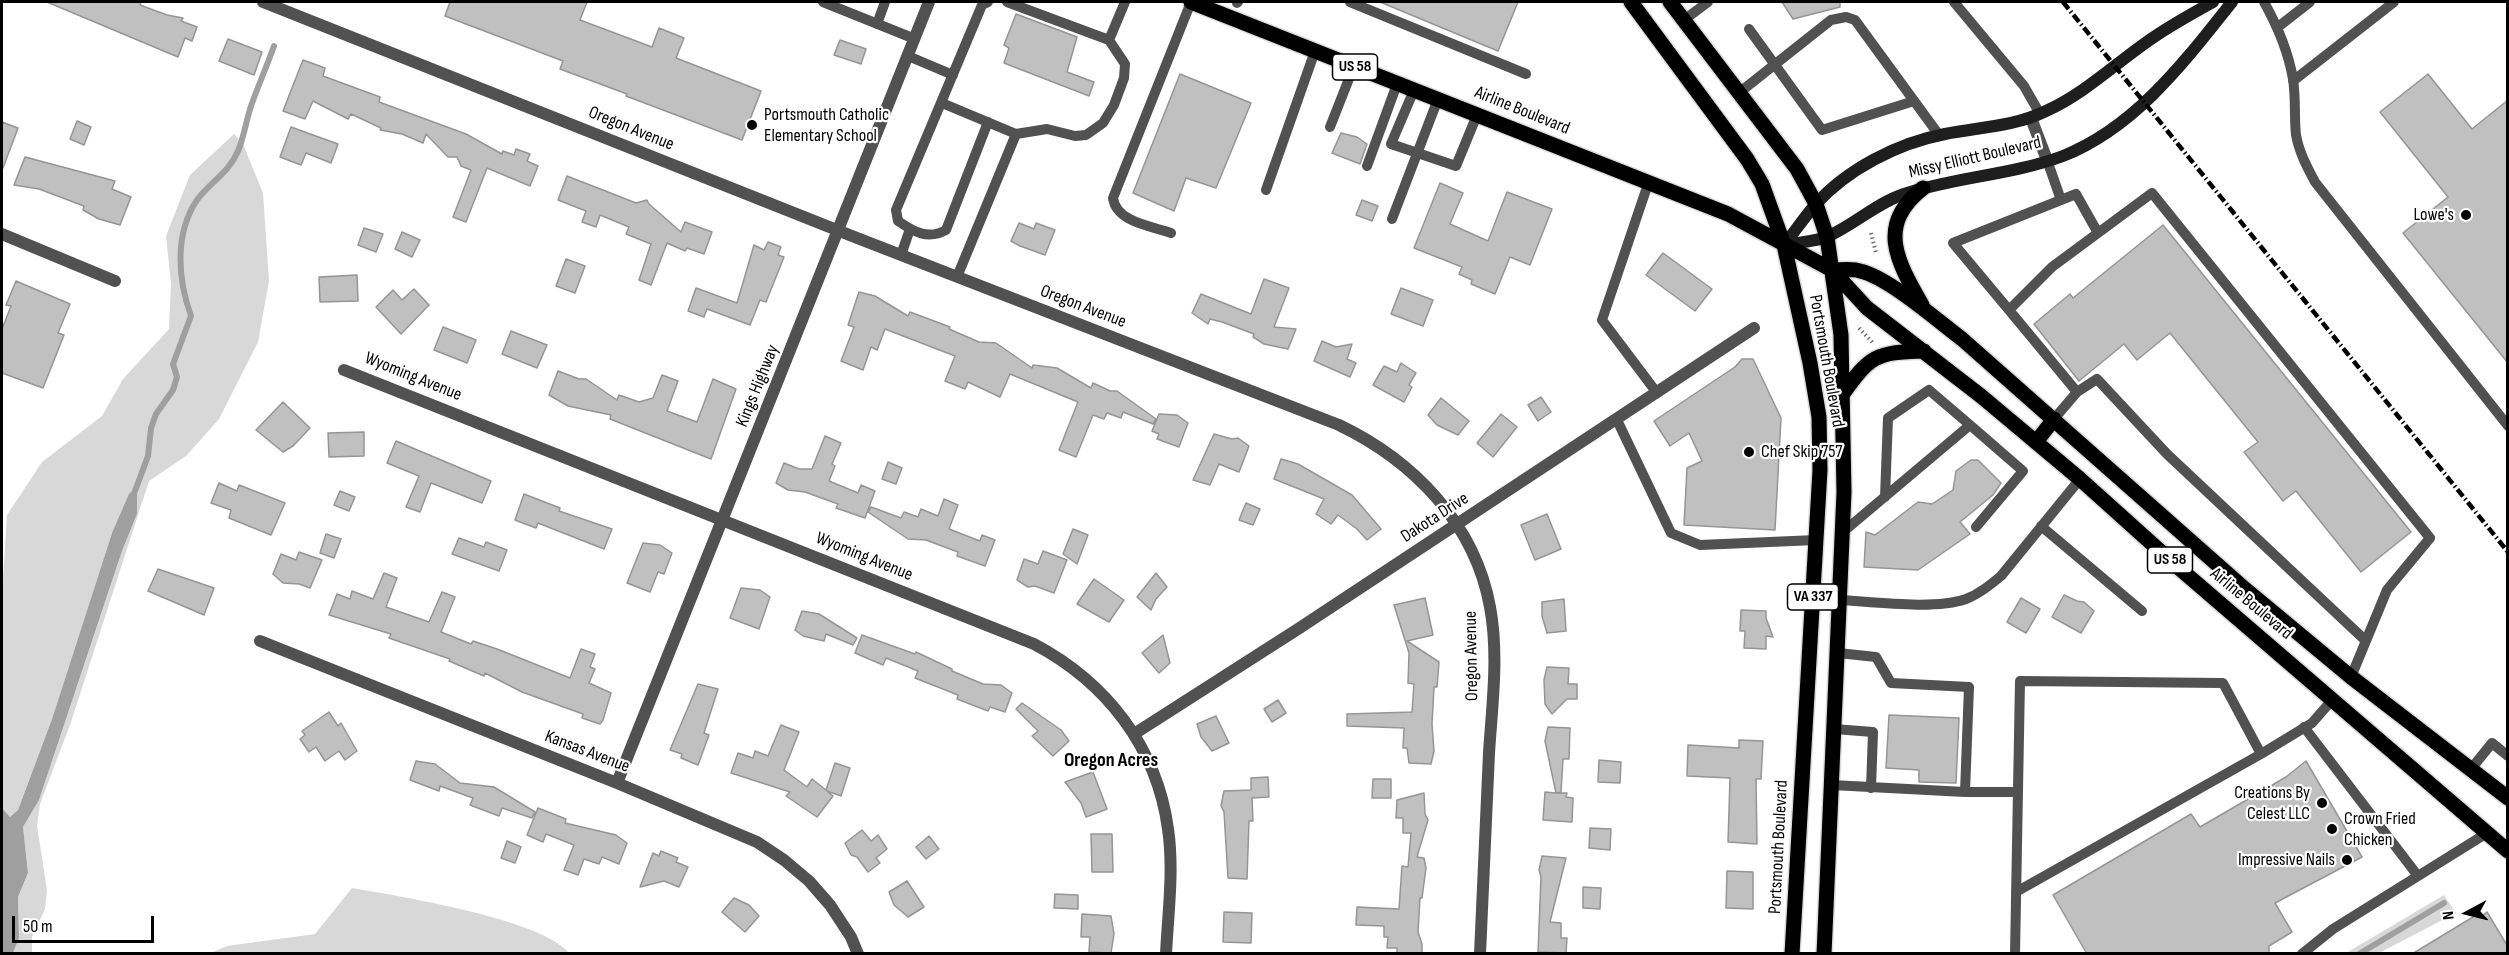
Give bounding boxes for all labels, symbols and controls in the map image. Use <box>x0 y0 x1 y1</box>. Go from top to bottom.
road number: US 58 <box>1332 54 1378 80</box>
street label: Airline Boulevard <box>1471 82 1573 140</box>
street label: Oregon Avenue <box>585 102 677 156</box>
place label: Portsmouth Catholic Elementary School <box>764 104 889 146</box>
marker: Portsmouth Catholic Elementary School <box>745 118 759 132</box>
street label: Missy Elliott Boulevard <box>1907 132 2043 184</box>
place label: Lowe's <box>2414 204 2454 226</box>
marker: Lowe's <box>2459 208 2473 222</box>
street label: Oregon Avenue <box>1037 281 1129 333</box>
street label: Portsmouth Boulevard <box>1804 293 1848 429</box>
street label: Kings Highway <box>732 342 784 430</box>
street label: Wyoming Avenue <box>361 348 465 406</box>
place label: Chef Skip 757 <box>1761 441 1843 463</box>
marker: Chef Skip 757 <box>1742 445 1756 459</box>
street label: Dakota Drive <box>1397 488 1473 548</box>
street label: Wyoming Avenue <box>812 528 916 586</box>
road number: US 58 <box>2148 547 2192 573</box>
street label: Airline Boulevard <box>2206 563 2296 645</box>
road number: VA 337 <box>1788 584 1838 610</box>
street label: Oregon Avenue <box>1460 611 1484 701</box>
street label: Kansas Avenue <box>541 726 633 778</box>
district label: Oregon Acres <box>1064 749 1158 773</box>
street label: Portsmouth Boulevard <box>1765 779 1793 915</box>
place label: Creations By Celest LLC <box>2234 782 2310 824</box>
marker: Creations By Celest LLC <box>2315 796 2329 810</box>
place label: Crown Fried Chicken <box>2344 808 2416 850</box>
marker: Crown Fried Chicken <box>2325 822 2339 836</box>
place label: Impressive Nails <box>2238 849 2335 871</box>
marker: Impressive Nails <box>2340 853 2354 867</box>
north arrow <box>2437 883 2497 943</box>
scale bar <box>15 904 158 942</box>
text: N <box>2439 910 2459 921</box>
text: 50 m <box>23 916 53 937</box>

